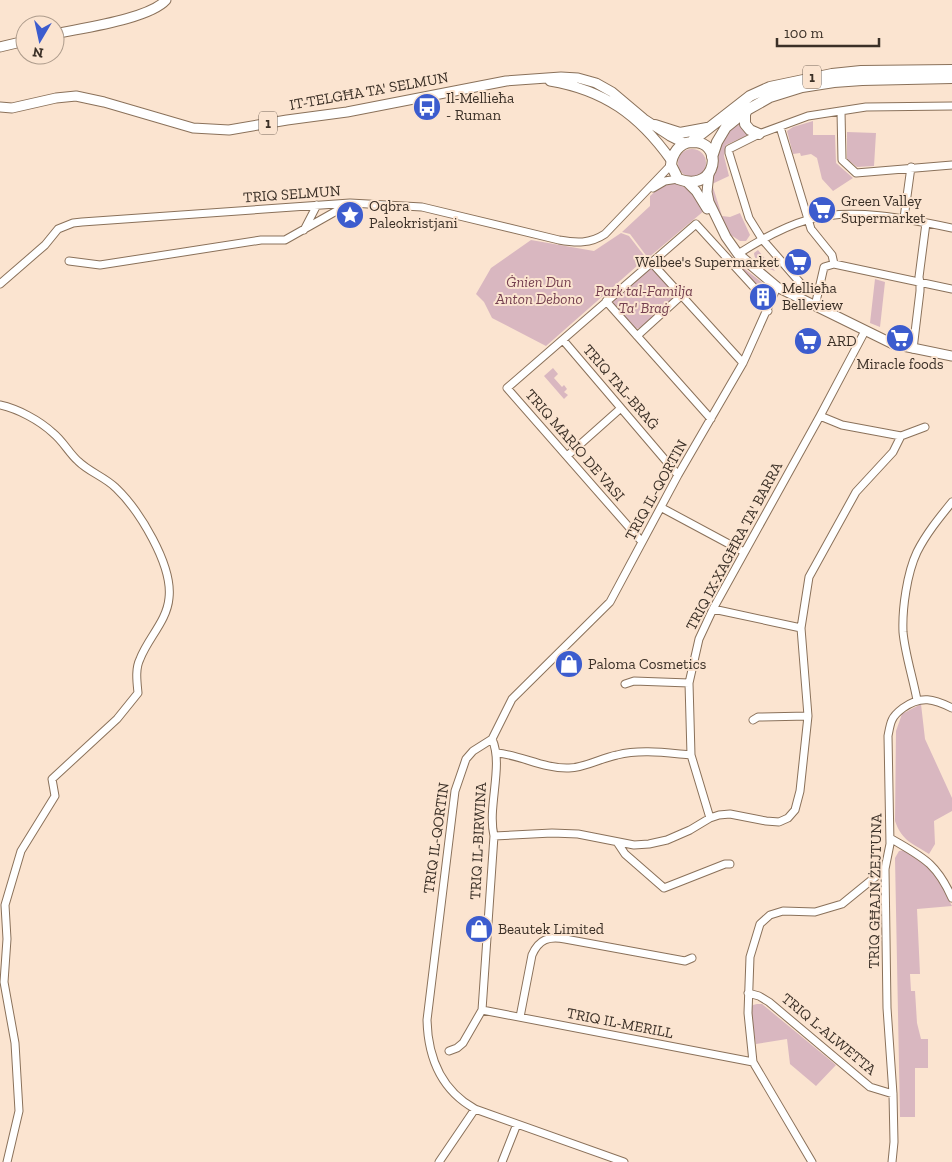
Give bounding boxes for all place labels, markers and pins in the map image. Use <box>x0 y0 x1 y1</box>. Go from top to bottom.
place label: Il-Mellieħa - Ruman <box>446 89 514 124</box>
bus stop icon: Il-Mellieħa - Ruman <box>412 92 442 122</box>
place label: Green Valley Supermarket <box>841 192 926 227</box>
supermarket icon: Green Valley Supermarket <box>807 195 837 225</box>
place label: Oqbra Paleokristjani <box>369 197 458 232</box>
place icon: Oqbra Paleokristjani <box>335 200 365 230</box>
supermarket icon: Welbee's Supermarket <box>783 247 813 277</box>
place label: Welbee's Supermarket <box>635 253 779 271</box>
place label: Mellieħa Belleview <box>782 279 844 314</box>
building icon: Mellieħa Belleview <box>748 282 778 312</box>
supermarket icon: Miracle foods <box>885 323 915 353</box>
supermarket icon: ARD <box>793 326 823 356</box>
place label: ARD <box>827 332 857 350</box>
place label: Miracle foods <box>856 355 944 373</box>
shop icon: Paloma Cosmetics <box>554 649 584 679</box>
place label: Paloma Cosmetics <box>588 655 706 673</box>
shop icon: Beautek Limited <box>464 914 494 944</box>
place label: Beautek Limited <box>498 920 605 938</box>

